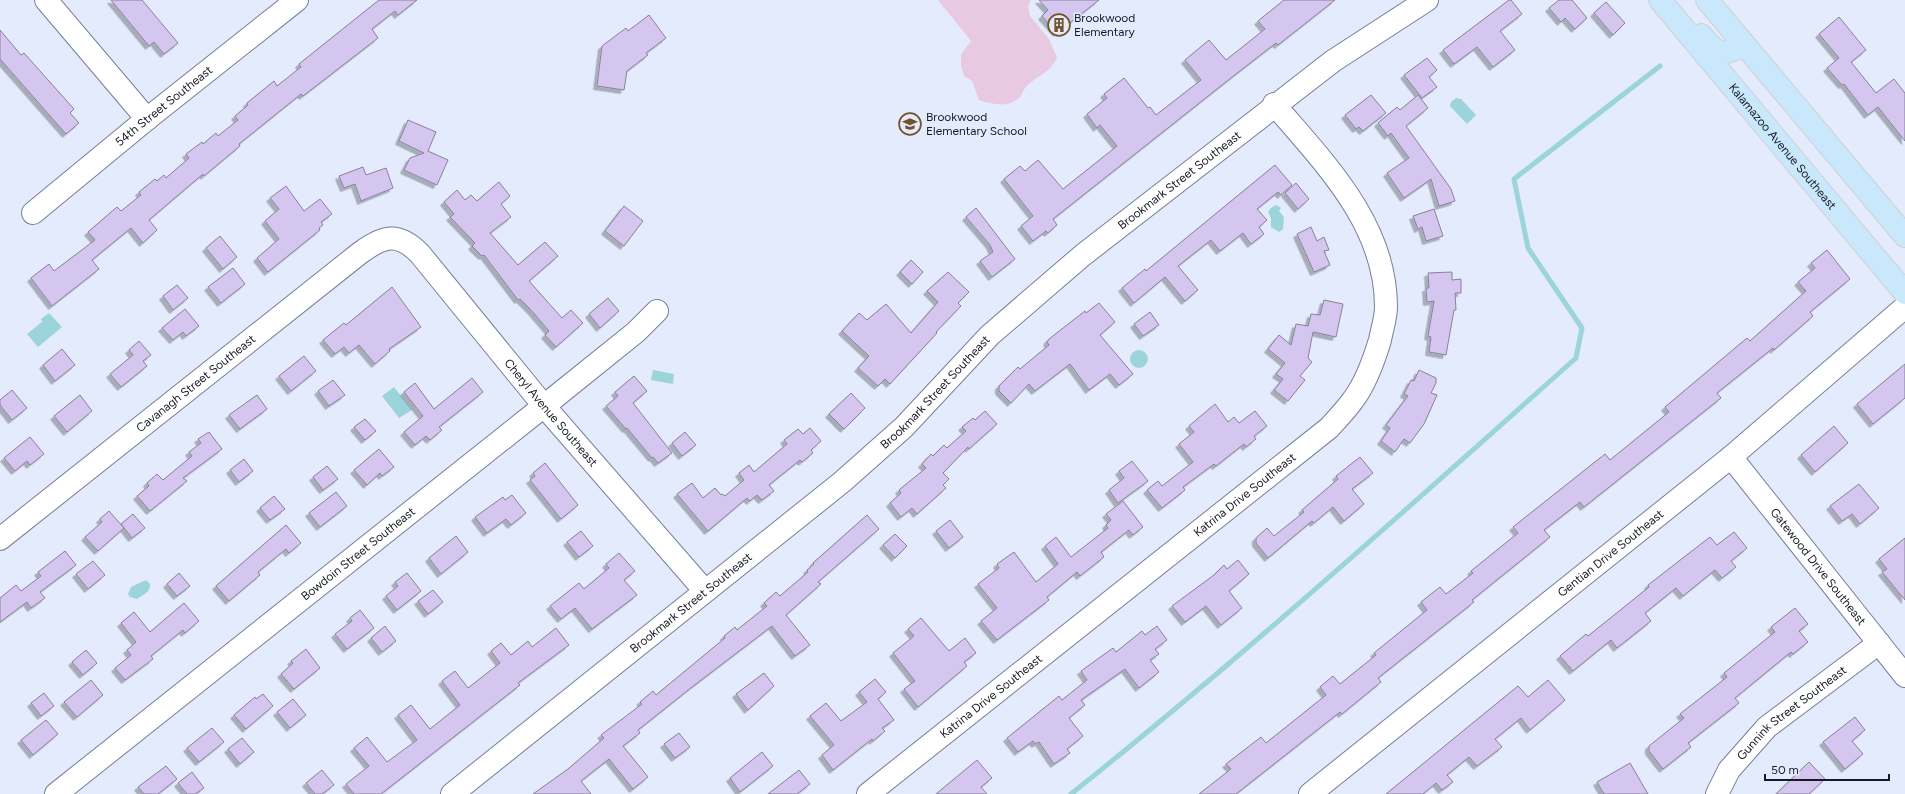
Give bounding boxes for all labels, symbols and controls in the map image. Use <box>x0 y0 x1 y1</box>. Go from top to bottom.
place label: Brookwood Elementary <box>1074 11 1135 39</box>
building icon: Brookwood Elementary <box>1046 12 1072 38</box>
street label: 54th Street Southeast <box>113 63 215 149</box>
street label: Kalamazoo Avenue Southeast <box>1726 81 1839 213</box>
place label: Brookwood Elementary School <box>926 110 1027 138</box>
school or university icon: Brookwood Elementary School <box>897 111 923 137</box>
street label: Brookmark Street Southeast <box>1115 128 1244 232</box>
street label: Cavanagh Street Southeast <box>133 332 258 435</box>
street label: Brookmark Street Southeast <box>877 332 993 452</box>
street label: Cheryl Avenue Southeast <box>501 356 601 470</box>
street label: Katrina Drive Southeast <box>1191 450 1299 540</box>
street label: Bowdoin Street Southeast <box>298 504 418 603</box>
street label: Gatewood Drive Southeast <box>1767 505 1869 628</box>
street label: Gentian Drive Southeast <box>1555 507 1667 600</box>
street label: Brookmark Street Southeast <box>627 550 755 656</box>
street label: Katrina Drive Southeast <box>937 651 1045 741</box>
street label: Gunnink Street Southeast <box>1734 663 1850 763</box>
scale bar <box>1765 756 1889 782</box>
text: 50 m <box>1771 763 1799 777</box>

